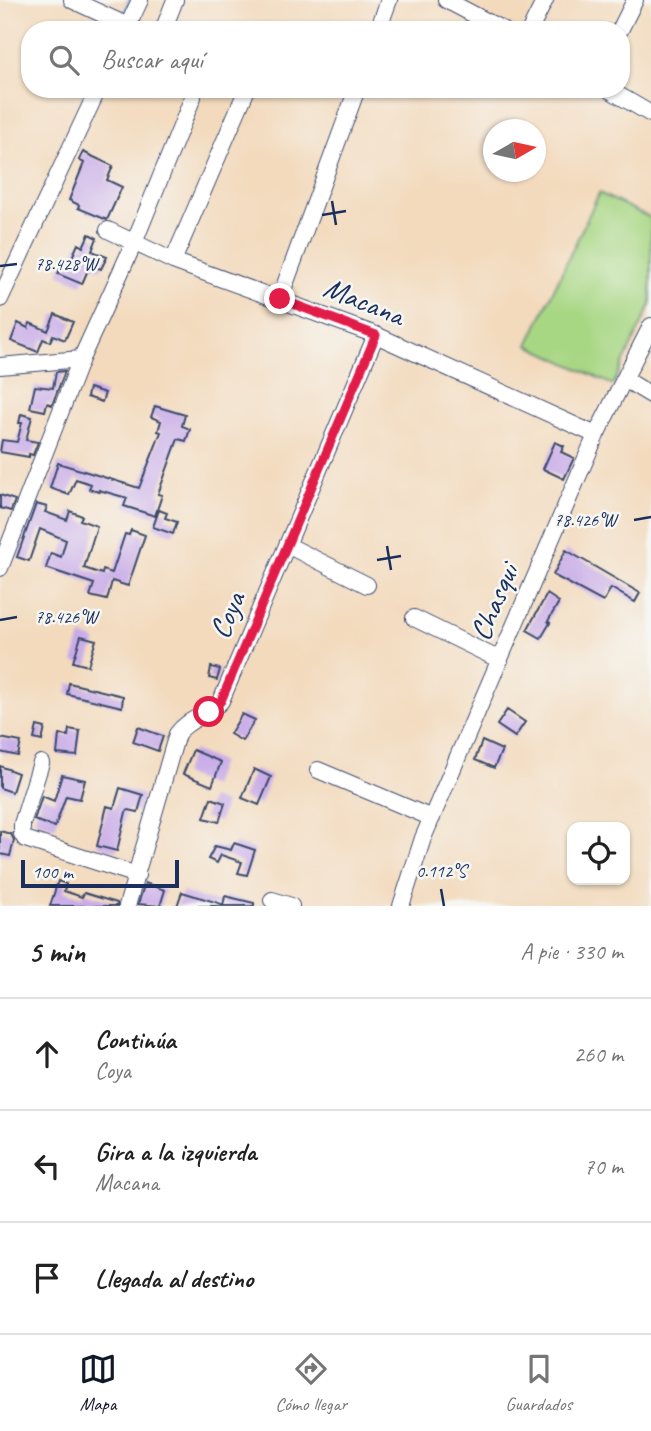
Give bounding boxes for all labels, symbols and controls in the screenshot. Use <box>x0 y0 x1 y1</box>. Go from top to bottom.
search box <box>21 21 630 98</box>
icon: search <box>45 41 83 79</box>
text: Buscar aquí <box>101 43 203 76</box>
north arrow <box>483 119 546 182</box>
text: 78.428°W <box>35 253 100 275</box>
street label: Macana <box>318 268 412 335</box>
route end <box>264 283 295 314</box>
text: 78.426°W <box>554 509 619 531</box>
street label: Chasqui <box>461 555 528 646</box>
street label: Coya <box>200 584 254 644</box>
text: 78.426°W <box>35 606 100 628</box>
route start <box>193 696 224 727</box>
map controls <box>567 822 630 885</box>
button: locate <box>567 822 630 885</box>
scale bar <box>21 857 178 889</box>
text: 100 m <box>32 860 73 884</box>
text: 0.112°S <box>416 860 469 882</box>
text: 5 min <box>28 933 85 971</box>
text: A pie · 330 m <box>520 937 623 966</box>
text: Continúa <box>95 1023 176 1056</box>
icon: ahead <box>28 1035 66 1073</box>
text: 260 m <box>574 1040 623 1069</box>
text: Coya <box>95 1056 131 1085</box>
text: Gira a la izquierda <box>95 1135 256 1168</box>
icon: left <box>28 1147 66 1185</box>
text: 70 m <box>584 1152 623 1181</box>
text: Macana <box>95 1168 159 1197</box>
icon: arrive <box>28 1259 66 1297</box>
text: Llegada al destino <box>95 1262 253 1295</box>
tab: Mapa <box>79 1350 117 1416</box>
tab: Cómo llegar <box>275 1350 347 1416</box>
tab: Guardados <box>505 1350 572 1416</box>

